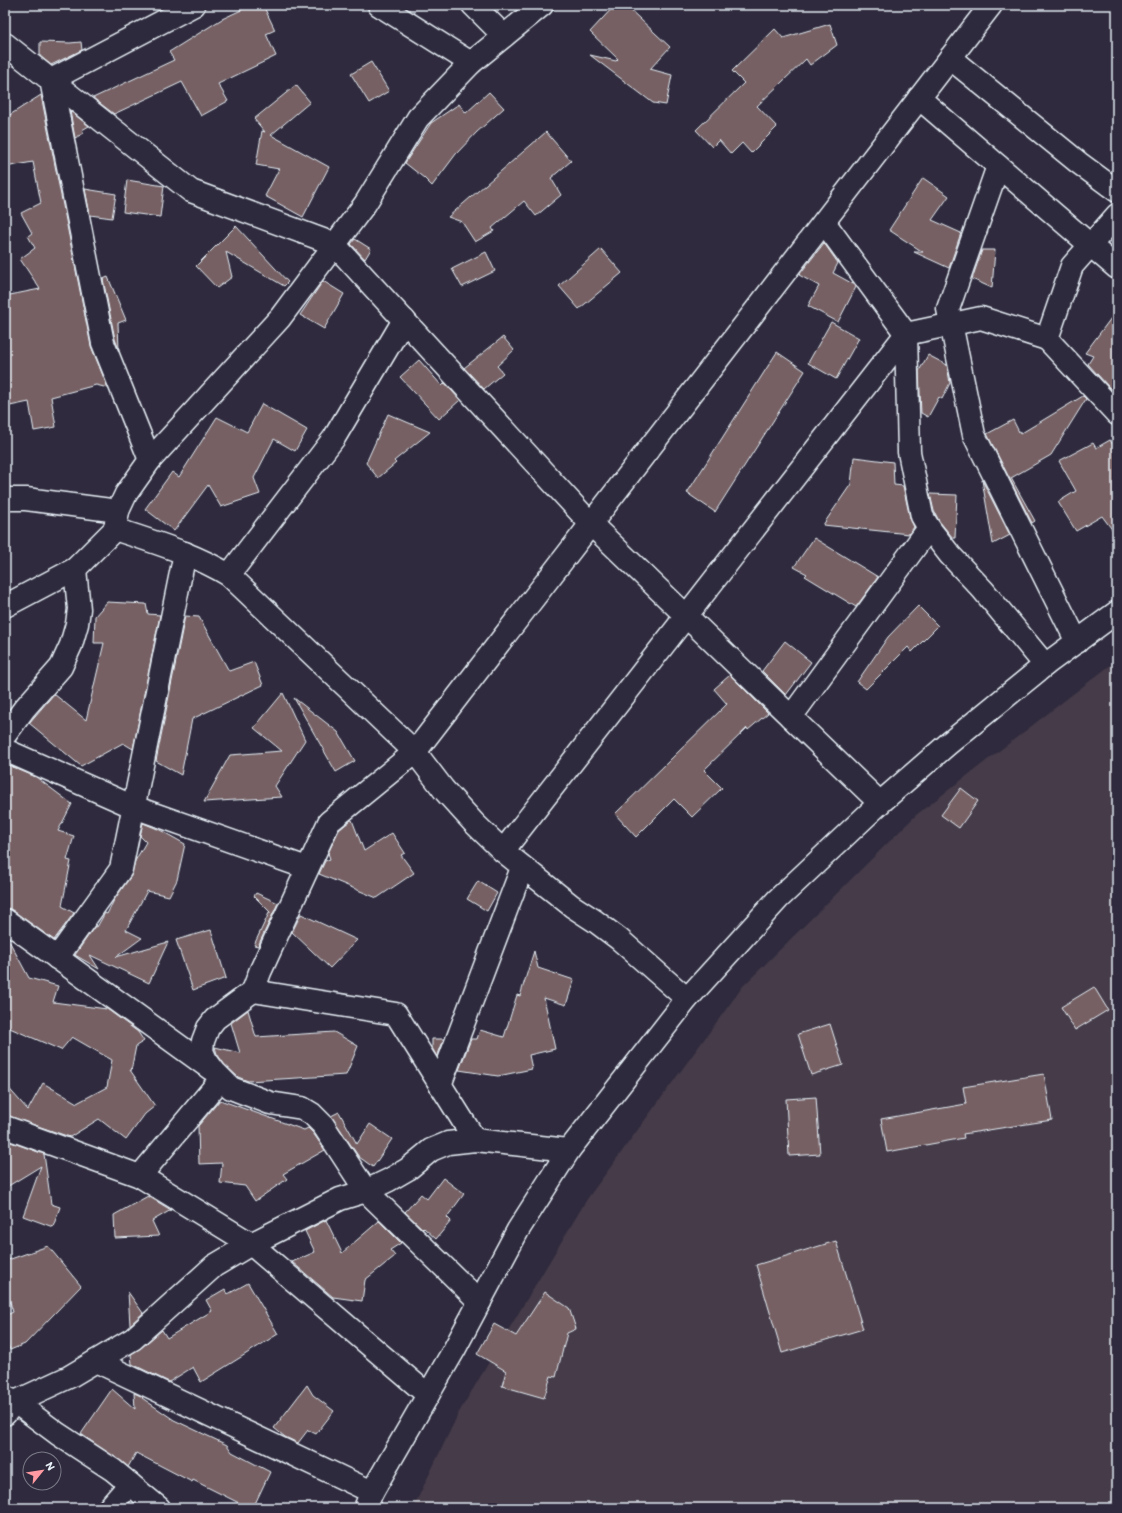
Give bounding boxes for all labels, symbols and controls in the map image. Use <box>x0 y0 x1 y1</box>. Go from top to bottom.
north arrow <box>22 1451 62 1491</box>
text: N <box>43 1460 58 1473</box>

